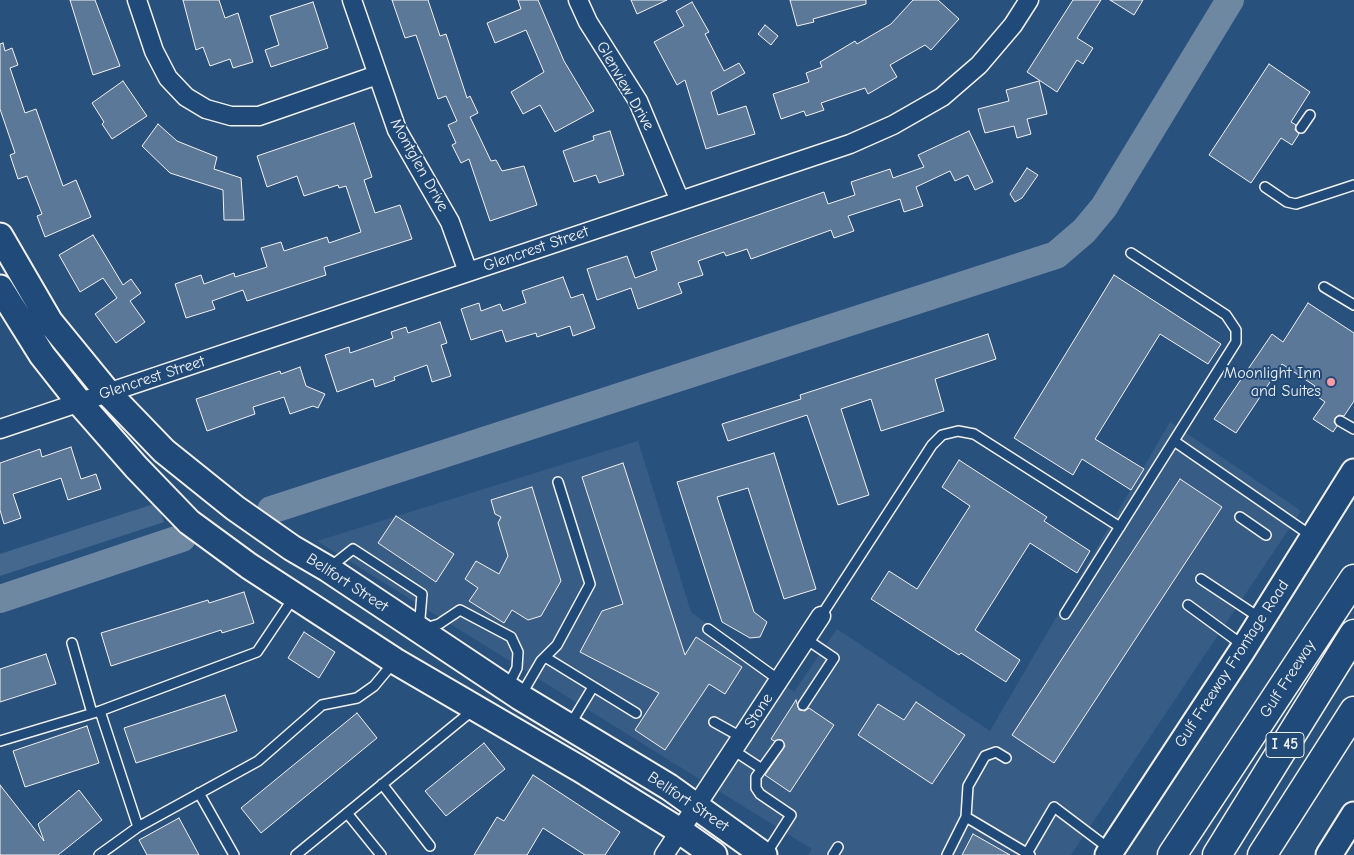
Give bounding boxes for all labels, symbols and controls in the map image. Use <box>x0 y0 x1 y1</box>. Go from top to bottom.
street label: Glenview Drive <box>592 38 658 134</box>
street label: Montglen Drive <box>386 115 452 215</box>
street label: Glencrest Street <box>481 222 591 276</box>
street label: Glencrest Street <box>97 352 207 404</box>
place label: Moonlight Inn and Suites <box>1224 363 1321 401</box>
marker: Moonlight Inn and Suites <box>1325 376 1337 388</box>
street label: Bellfort Street <box>302 549 392 617</box>
street label: Gulf Freeway Frontage Road <box>1171 577 1293 751</box>
street label: Gulf Freeway <box>1256 636 1320 722</box>
street label: Stone <box>741 690 777 732</box>
road number: I 45 <box>1266 732 1304 758</box>
street label: Bellfort Street <box>644 768 732 836</box>

